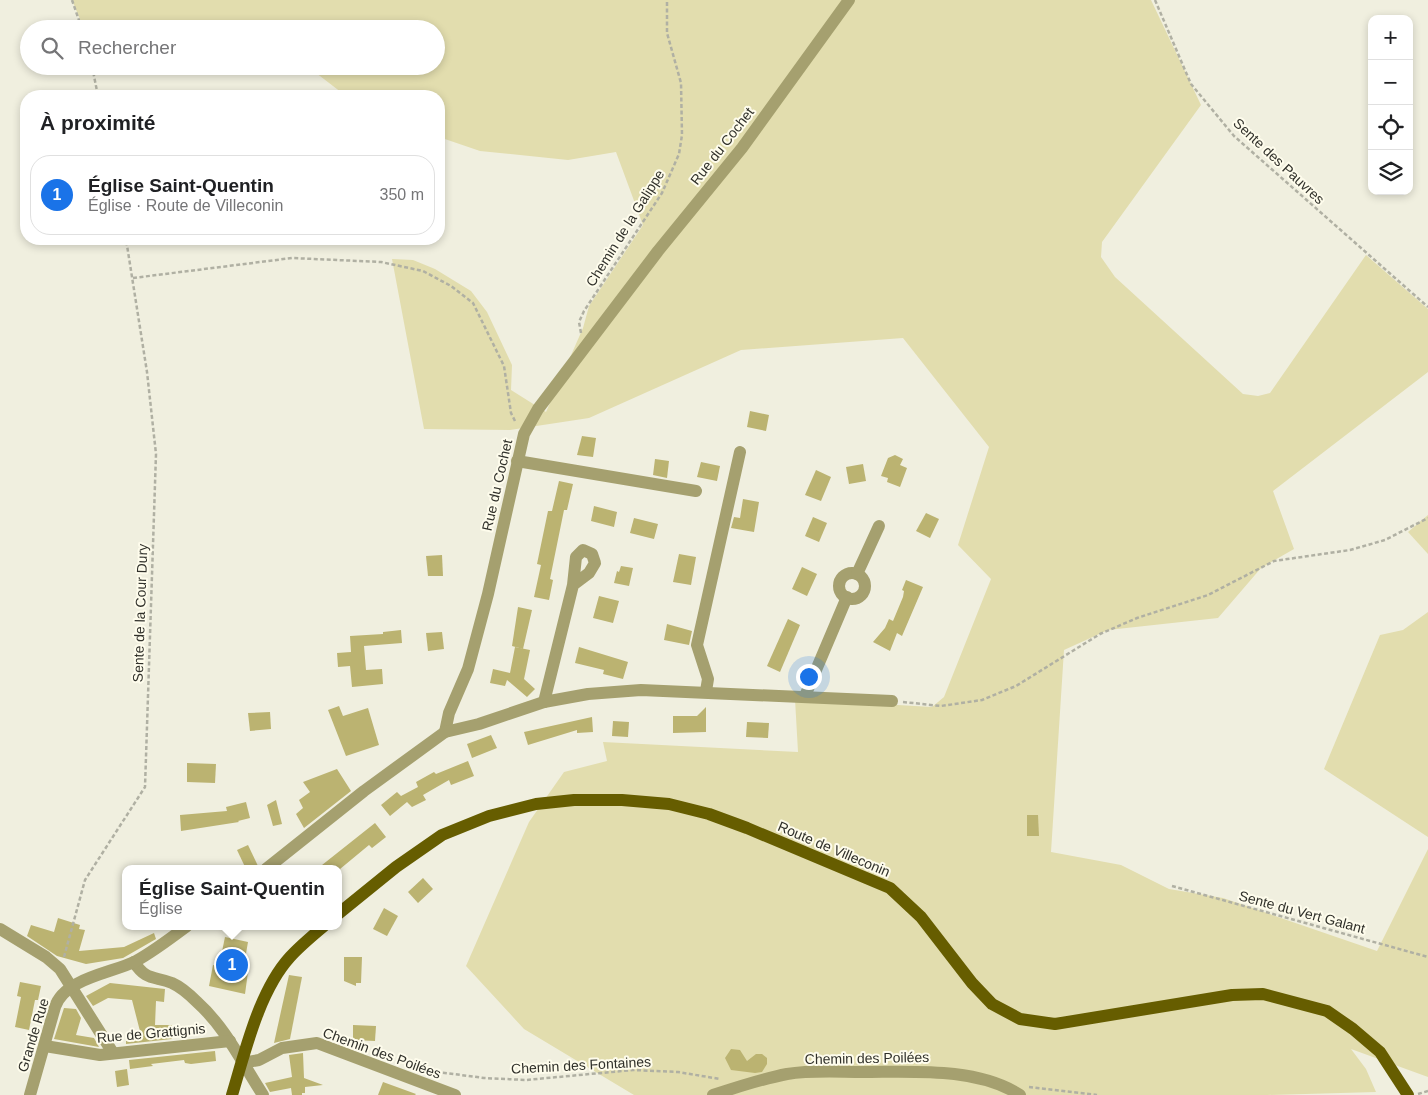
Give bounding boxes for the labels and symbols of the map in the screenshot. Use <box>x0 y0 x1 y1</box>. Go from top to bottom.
street label: Rue du Cochet <box>687 104 757 188</box>
street label: Sente des Pauvres <box>1230 115 1328 207</box>
street label: Chemin de la Galippe <box>583 166 668 289</box>
street label: Rue du Cochet <box>479 438 515 532</box>
street label: Sente de la Cour Dury <box>130 543 150 683</box>
your location <box>796 664 822 690</box>
street label: Route de Villeconin <box>775 818 893 880</box>
street label: Sente du Vert Galant <box>1237 887 1367 937</box>
pin: 1 <box>216 946 248 984</box>
street label: Grande Rue <box>14 996 52 1074</box>
street label: Rue de Grattignis <box>96 1020 206 1046</box>
street label: Chemin des Poilées <box>321 1024 443 1082</box>
street label: Chemin des Poilées <box>805 1049 929 1067</box>
street label: Chemin des Fontaines <box>511 1053 651 1077</box>

